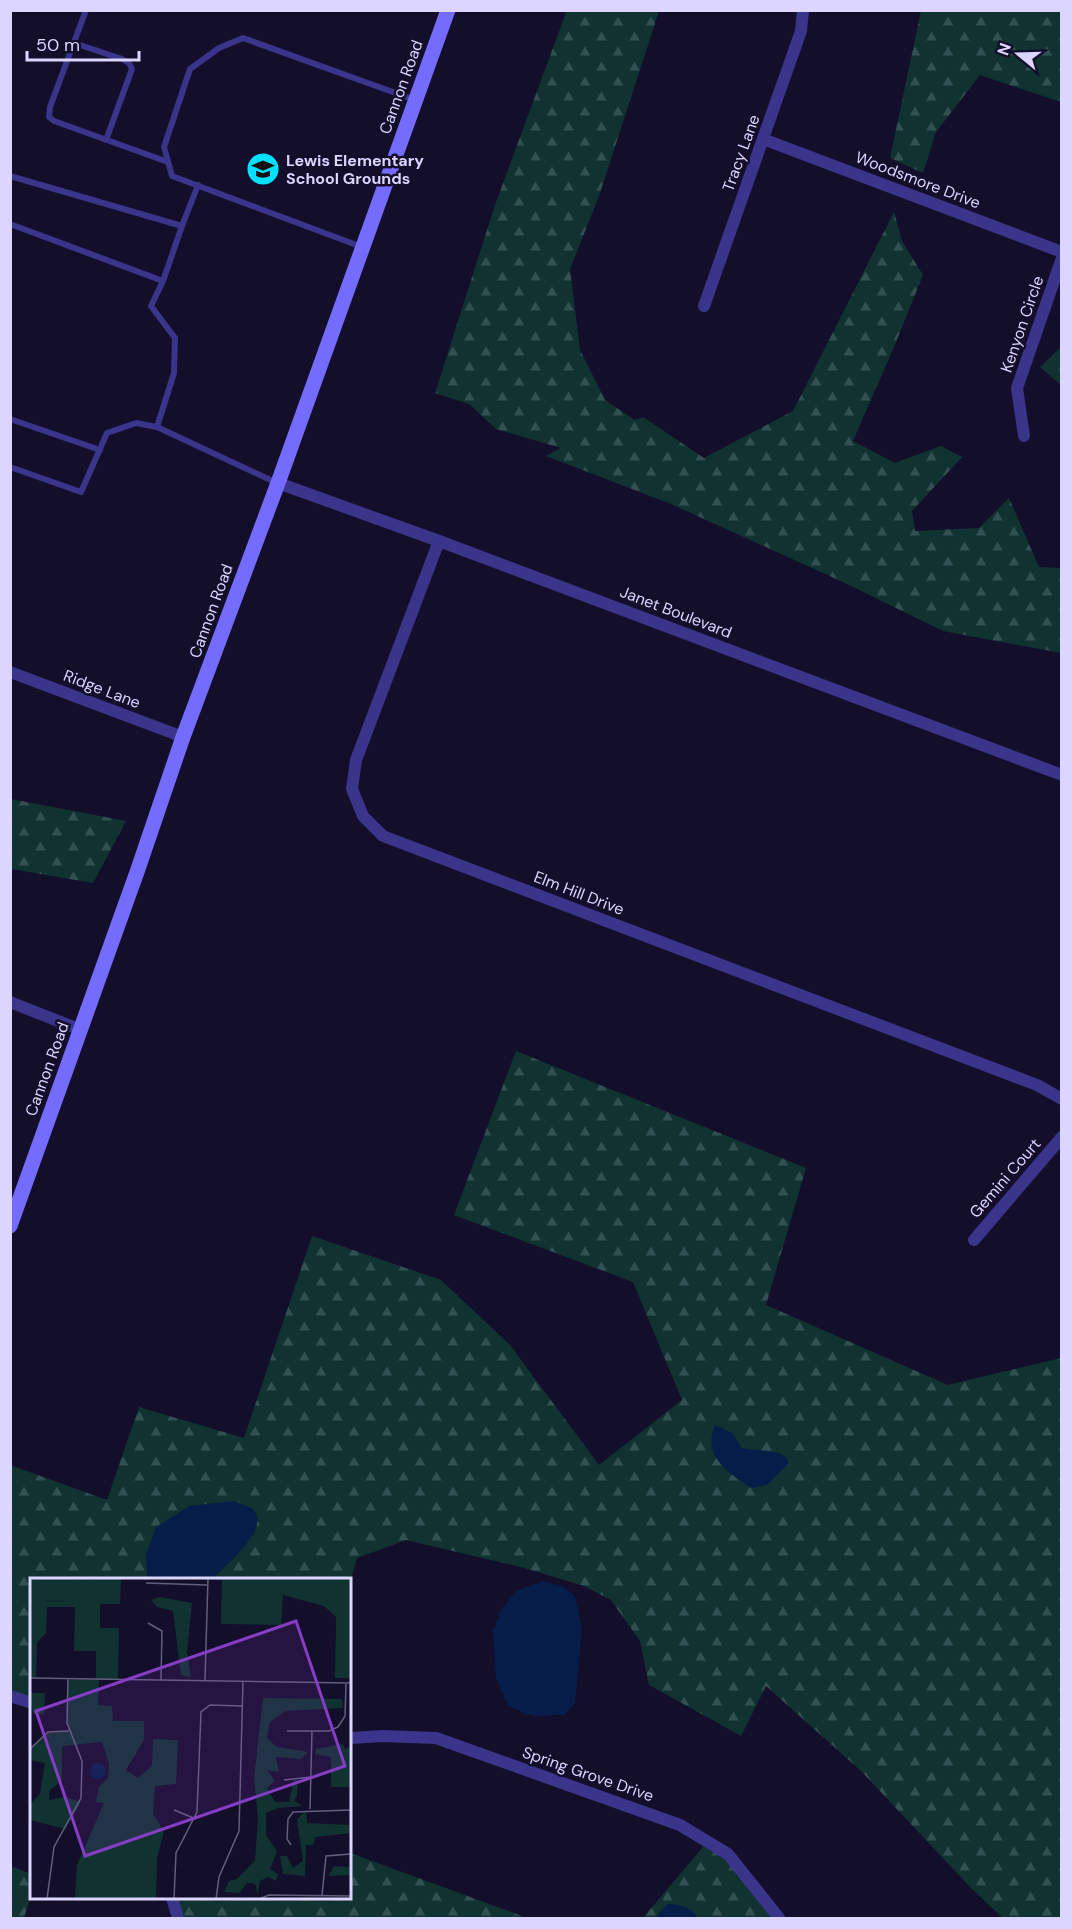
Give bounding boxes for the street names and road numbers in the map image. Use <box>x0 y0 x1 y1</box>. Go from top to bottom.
street label: Cannon Road <box>374 37 428 137</box>
street label: Tracy Lane <box>717 112 765 194</box>
street label: Woodsmore Drive <box>852 146 984 214</box>
street label: Kenyon Circle <box>996 273 1048 375</box>
street label: Cannon Road <box>184 561 238 661</box>
street label: Janet Boulevard <box>617 581 735 643</box>
street label: Ridge Lane <box>61 665 143 713</box>
street label: Elm Hill Drive <box>531 866 627 920</box>
street label: Cannon Road <box>20 1019 74 1119</box>
street label: Gemini Court <box>965 1134 1045 1222</box>
street label: Spring Grove Drive <box>520 1742 656 1806</box>

